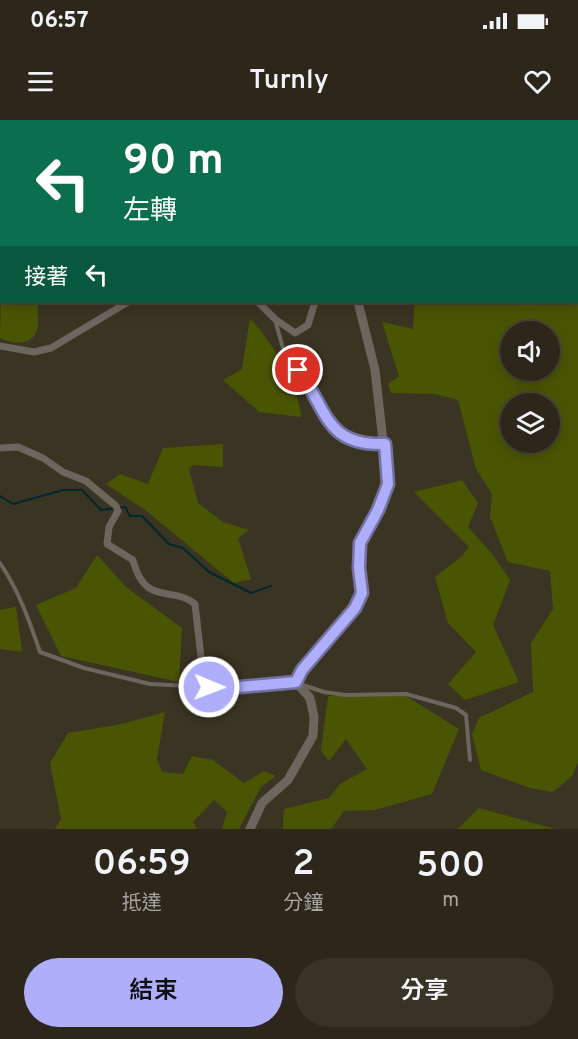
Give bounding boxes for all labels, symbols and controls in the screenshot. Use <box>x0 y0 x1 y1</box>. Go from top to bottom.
text: 06:57 <box>30 8 89 35</box>
text: Turnly <box>249 64 329 98</box>
icon: menu <box>24 65 57 98</box>
icon: heart <box>521 65 554 98</box>
text: 90 m <box>123 136 224 189</box>
icon: left <box>24 144 102 222</box>
text: 左轉 <box>123 195 177 229</box>
icon: left <box>80 258 113 291</box>
text: 接著 <box>24 265 68 292</box>
map controls <box>500 321 560 453</box>
button: sound <box>500 321 560 381</box>
pin <box>272 344 323 395</box>
icon: arrive <box>281 353 314 386</box>
button: layers <box>500 393 560 453</box>
position arrow <box>177 655 241 719</box>
text: 06:59 <box>93 842 191 888</box>
text: 2 <box>292 842 314 888</box>
text: 500 <box>416 844 485 890</box>
text: m <box>442 888 459 914</box>
text: 抵達 <box>122 891 162 917</box>
text: 分鐘 <box>283 891 323 917</box>
button: 結束 <box>24 958 283 1027</box>
button: 分享 <box>295 958 554 1027</box>

